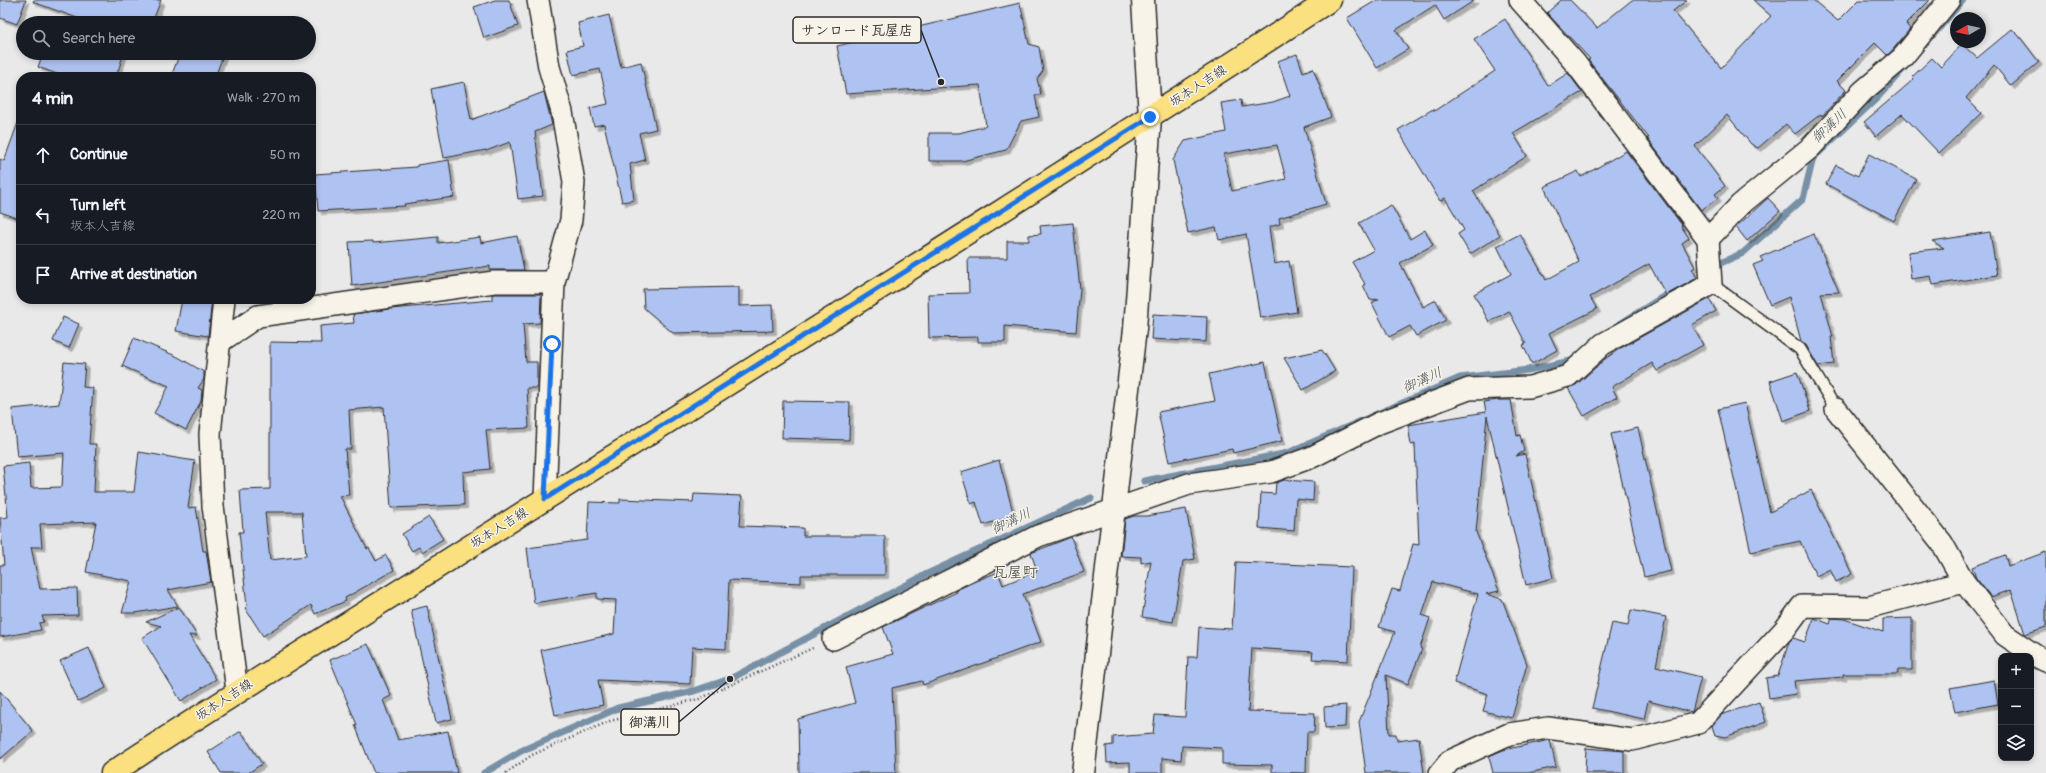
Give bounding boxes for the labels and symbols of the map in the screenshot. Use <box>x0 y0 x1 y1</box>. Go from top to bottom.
north arrow <box>1950 12 1986 48</box>
callout: サンロード瓦屋店 <box>793 17 921 43</box>
text: サンロード瓦屋店 <box>801 22 913 39</box>
street label: 坂本人吉線 <box>1166 61 1230 110</box>
water label: 御溝川 <box>1808 105 1850 147</box>
route end <box>1141 108 1159 126</box>
route start <box>543 335 561 353</box>
water label: 御溝川 <box>1399 364 1445 396</box>
street label: 坂本人吉線 <box>467 503 532 552</box>
water label: 御溝川 <box>988 504 1034 538</box>
district label: 瓦屋町 <box>992 563 1038 582</box>
street label: 坂本人吉線 <box>192 675 256 724</box>
callout: 御溝川 <box>621 709 679 735</box>
text: 御溝川 <box>629 714 671 731</box>

